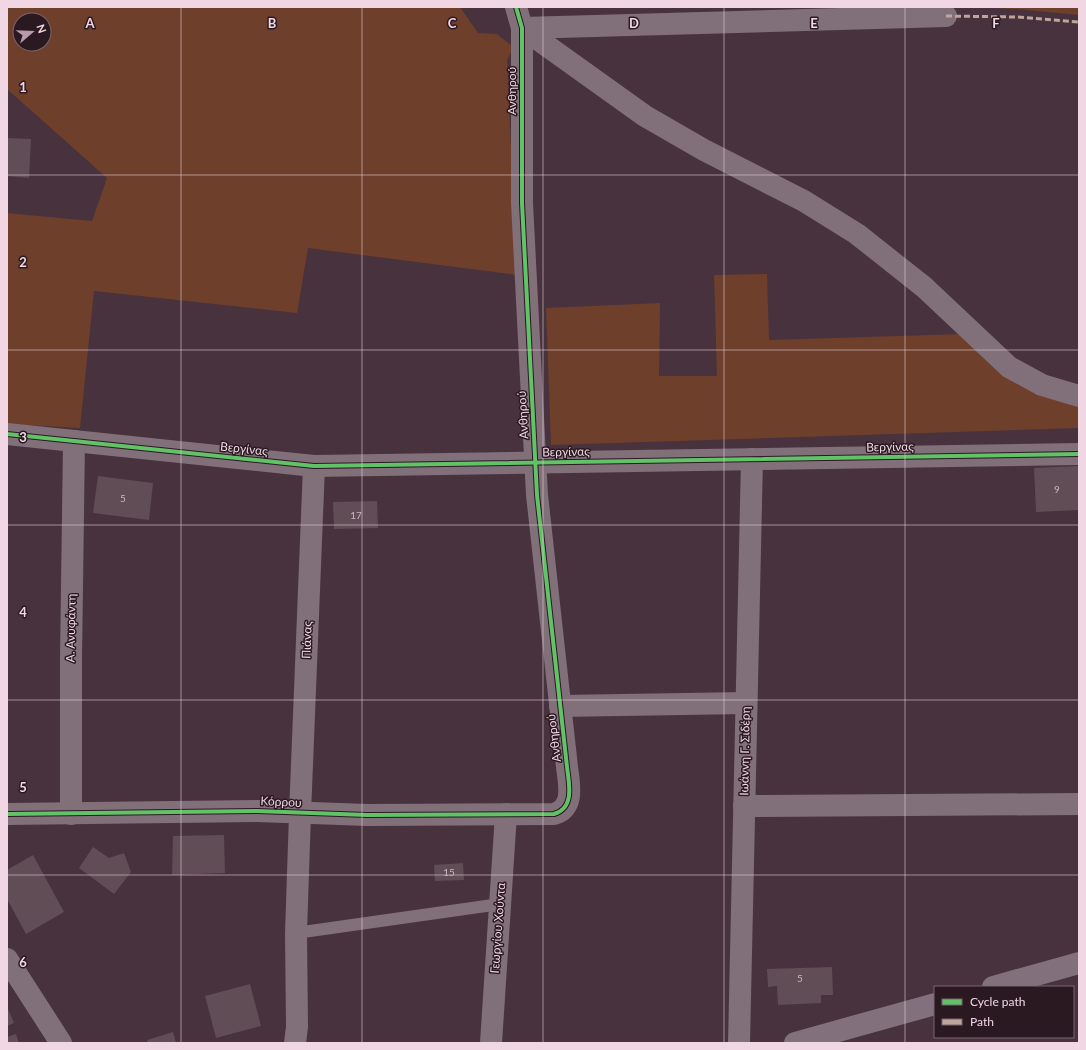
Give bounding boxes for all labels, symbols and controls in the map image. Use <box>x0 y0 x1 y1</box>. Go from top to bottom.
north arrow <box>12 12 52 52</box>
text: A <box>84 15 95 31</box>
text: B <box>268 15 277 31</box>
text: C <box>448 15 457 31</box>
text: D <box>629 15 639 31</box>
text: E <box>810 15 818 31</box>
text: F <box>992 15 1000 31</box>
text: N <box>34 22 49 35</box>
street label: Ανθηρού <box>504 67 519 115</box>
text: 1 <box>19 79 27 95</box>
text: 2 <box>19 254 27 270</box>
street label: Ανθηρού <box>514 391 531 439</box>
text: 3 <box>19 429 27 445</box>
street label: Βεργίνας <box>220 439 269 459</box>
street label: Βεργίνας <box>866 439 914 454</box>
street label: Βεργίνας <box>542 444 590 459</box>
house number: 9 <box>1054 483 1060 495</box>
house number: 5 <box>120 492 126 504</box>
house number: 17 <box>350 509 362 521</box>
street label: Α. Ανυφάντη <box>62 594 79 662</box>
text: 4 <box>19 604 27 620</box>
street label: Πιάνας <box>298 620 315 659</box>
street label: Ιωάννη Γ. Σιδέρη <box>736 706 753 796</box>
street label: Ανθηρού <box>543 713 564 763</box>
text: 5 <box>19 779 27 795</box>
street label: Κόρρου <box>260 793 302 810</box>
house number: 15 <box>443 866 455 878</box>
street label: Γεωργίου Χούντα <box>487 881 508 974</box>
text: 6 <box>19 954 27 970</box>
house number: 5 <box>797 972 803 984</box>
legend <box>934 986 1074 1038</box>
text: Cycle path <box>970 994 1025 1009</box>
text: Path <box>970 1014 994 1029</box>

